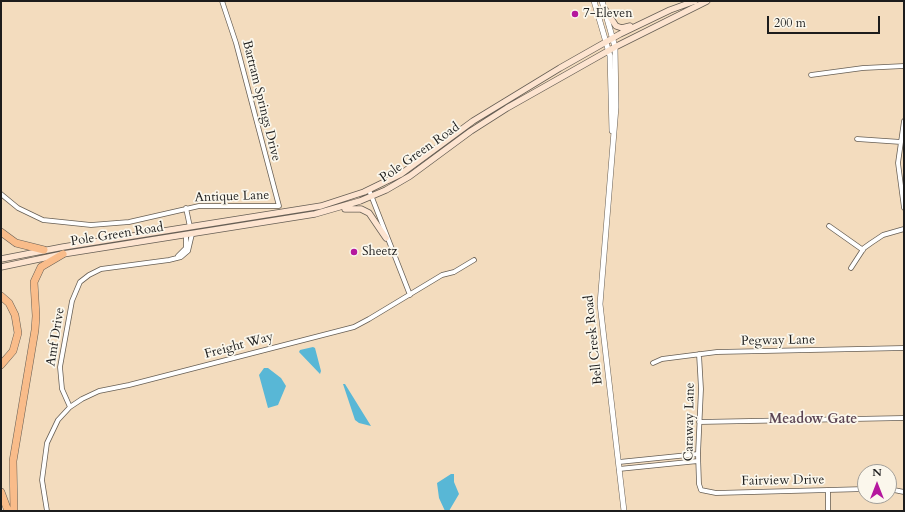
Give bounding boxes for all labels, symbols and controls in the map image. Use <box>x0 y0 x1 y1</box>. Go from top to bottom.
place label: 7-Eleven <box>583 6 633 22</box>
scale bar <box>769 8 882 34</box>
marker: 7-Eleven <box>570 9 580 19</box>
text: 200 m <box>774 15 806 31</box>
street label: Bartram Springs Drive <box>238 39 284 163</box>
street label: Pole Green Road <box>377 120 463 186</box>
street label: Antique Lane <box>194 188 270 206</box>
street label: Pole Green Road <box>70 220 164 250</box>
place label: Sheetz <box>362 244 397 260</box>
marker: Sheetz <box>349 247 359 257</box>
street label: Bell Creek Road <box>582 294 606 386</box>
street label: Amf Drive <box>44 307 68 367</box>
street label: Freight Way <box>203 329 275 363</box>
street label: Pegway Lane <box>741 333 815 349</box>
street label: Caraway Lane <box>682 382 698 462</box>
district label: Meadow Gate <box>769 412 857 428</box>
north arrow <box>857 464 897 504</box>
text: N <box>872 465 882 480</box>
street label: Fairview Drive <box>741 472 825 490</box>

